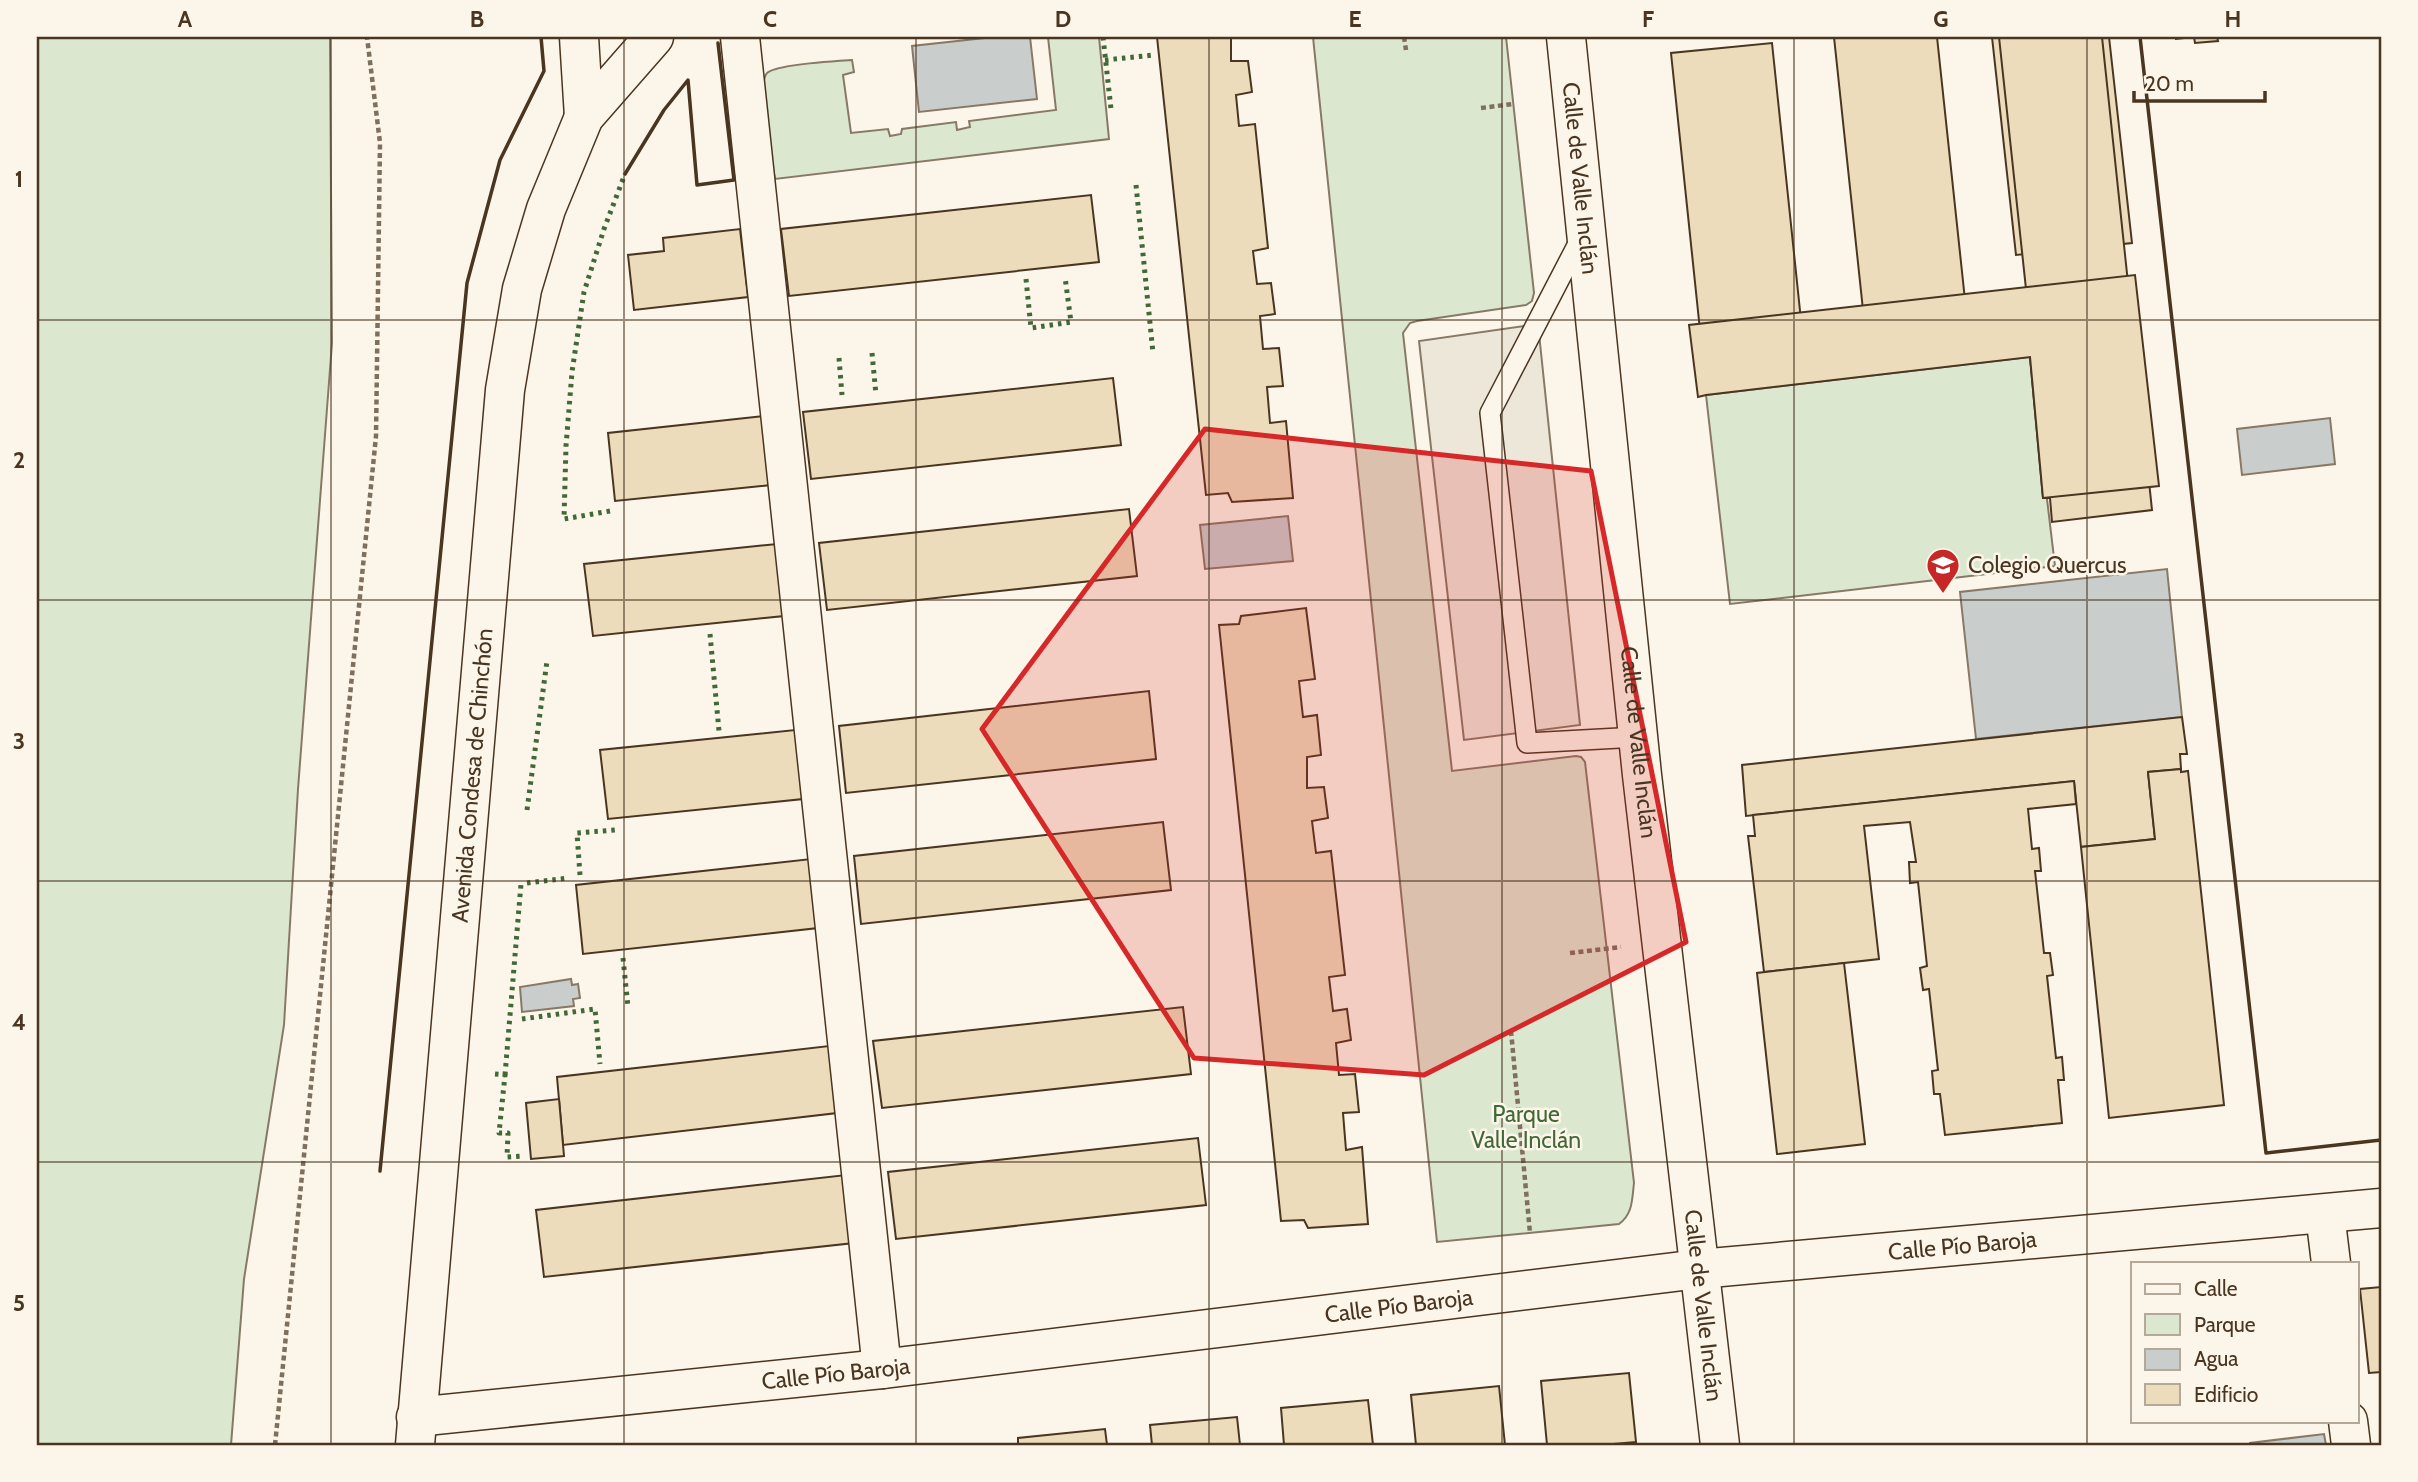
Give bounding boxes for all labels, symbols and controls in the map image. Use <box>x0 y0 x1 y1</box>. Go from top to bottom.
text: A <box>178 5 193 33</box>
text: B <box>470 5 484 33</box>
text: C <box>763 5 777 33</box>
text: D <box>1055 5 1071 33</box>
text: E <box>1348 5 1362 33</box>
text: F <box>1642 5 1654 33</box>
text: G <box>1933 5 1949 33</box>
text: H <box>2225 5 2241 33</box>
scale bar <box>2134 60 2266 104</box>
text: 20 m <box>2145 71 2194 96</box>
street label: Calle de Valle Inclán <box>1557 81 1604 276</box>
text: 1 <box>15 165 23 193</box>
text: 2 <box>13 446 25 474</box>
school or university icon: Colegio Quercus <box>1924 546 1962 595</box>
place label: Colegio Quercus <box>1968 551 2127 579</box>
street label: Avenida Condesa de Chinchón <box>446 627 499 924</box>
street label: Calle de Valle Inclán <box>1615 645 1663 840</box>
text: 3 <box>13 727 25 755</box>
text: 4 <box>12 1008 26 1036</box>
park label: Parque Valle Inclán <box>1471 1100 1581 1154</box>
street label: Calle de Valle Inclán <box>1679 1208 1729 1403</box>
street label: Calle Pío Baroja <box>1887 1225 2038 1266</box>
legend <box>2131 1262 2358 1422</box>
text: Calle <box>2194 1276 2238 1301</box>
street label: Calle Pío Baroja <box>1323 1283 1474 1329</box>
text: 5 <box>13 1289 25 1317</box>
text: Parque <box>2194 1312 2256 1337</box>
text: Agua <box>2194 1346 2238 1371</box>
street label: Calle Pío Baroja <box>760 1352 912 1395</box>
text: Edificio <box>2194 1382 2258 1407</box>

